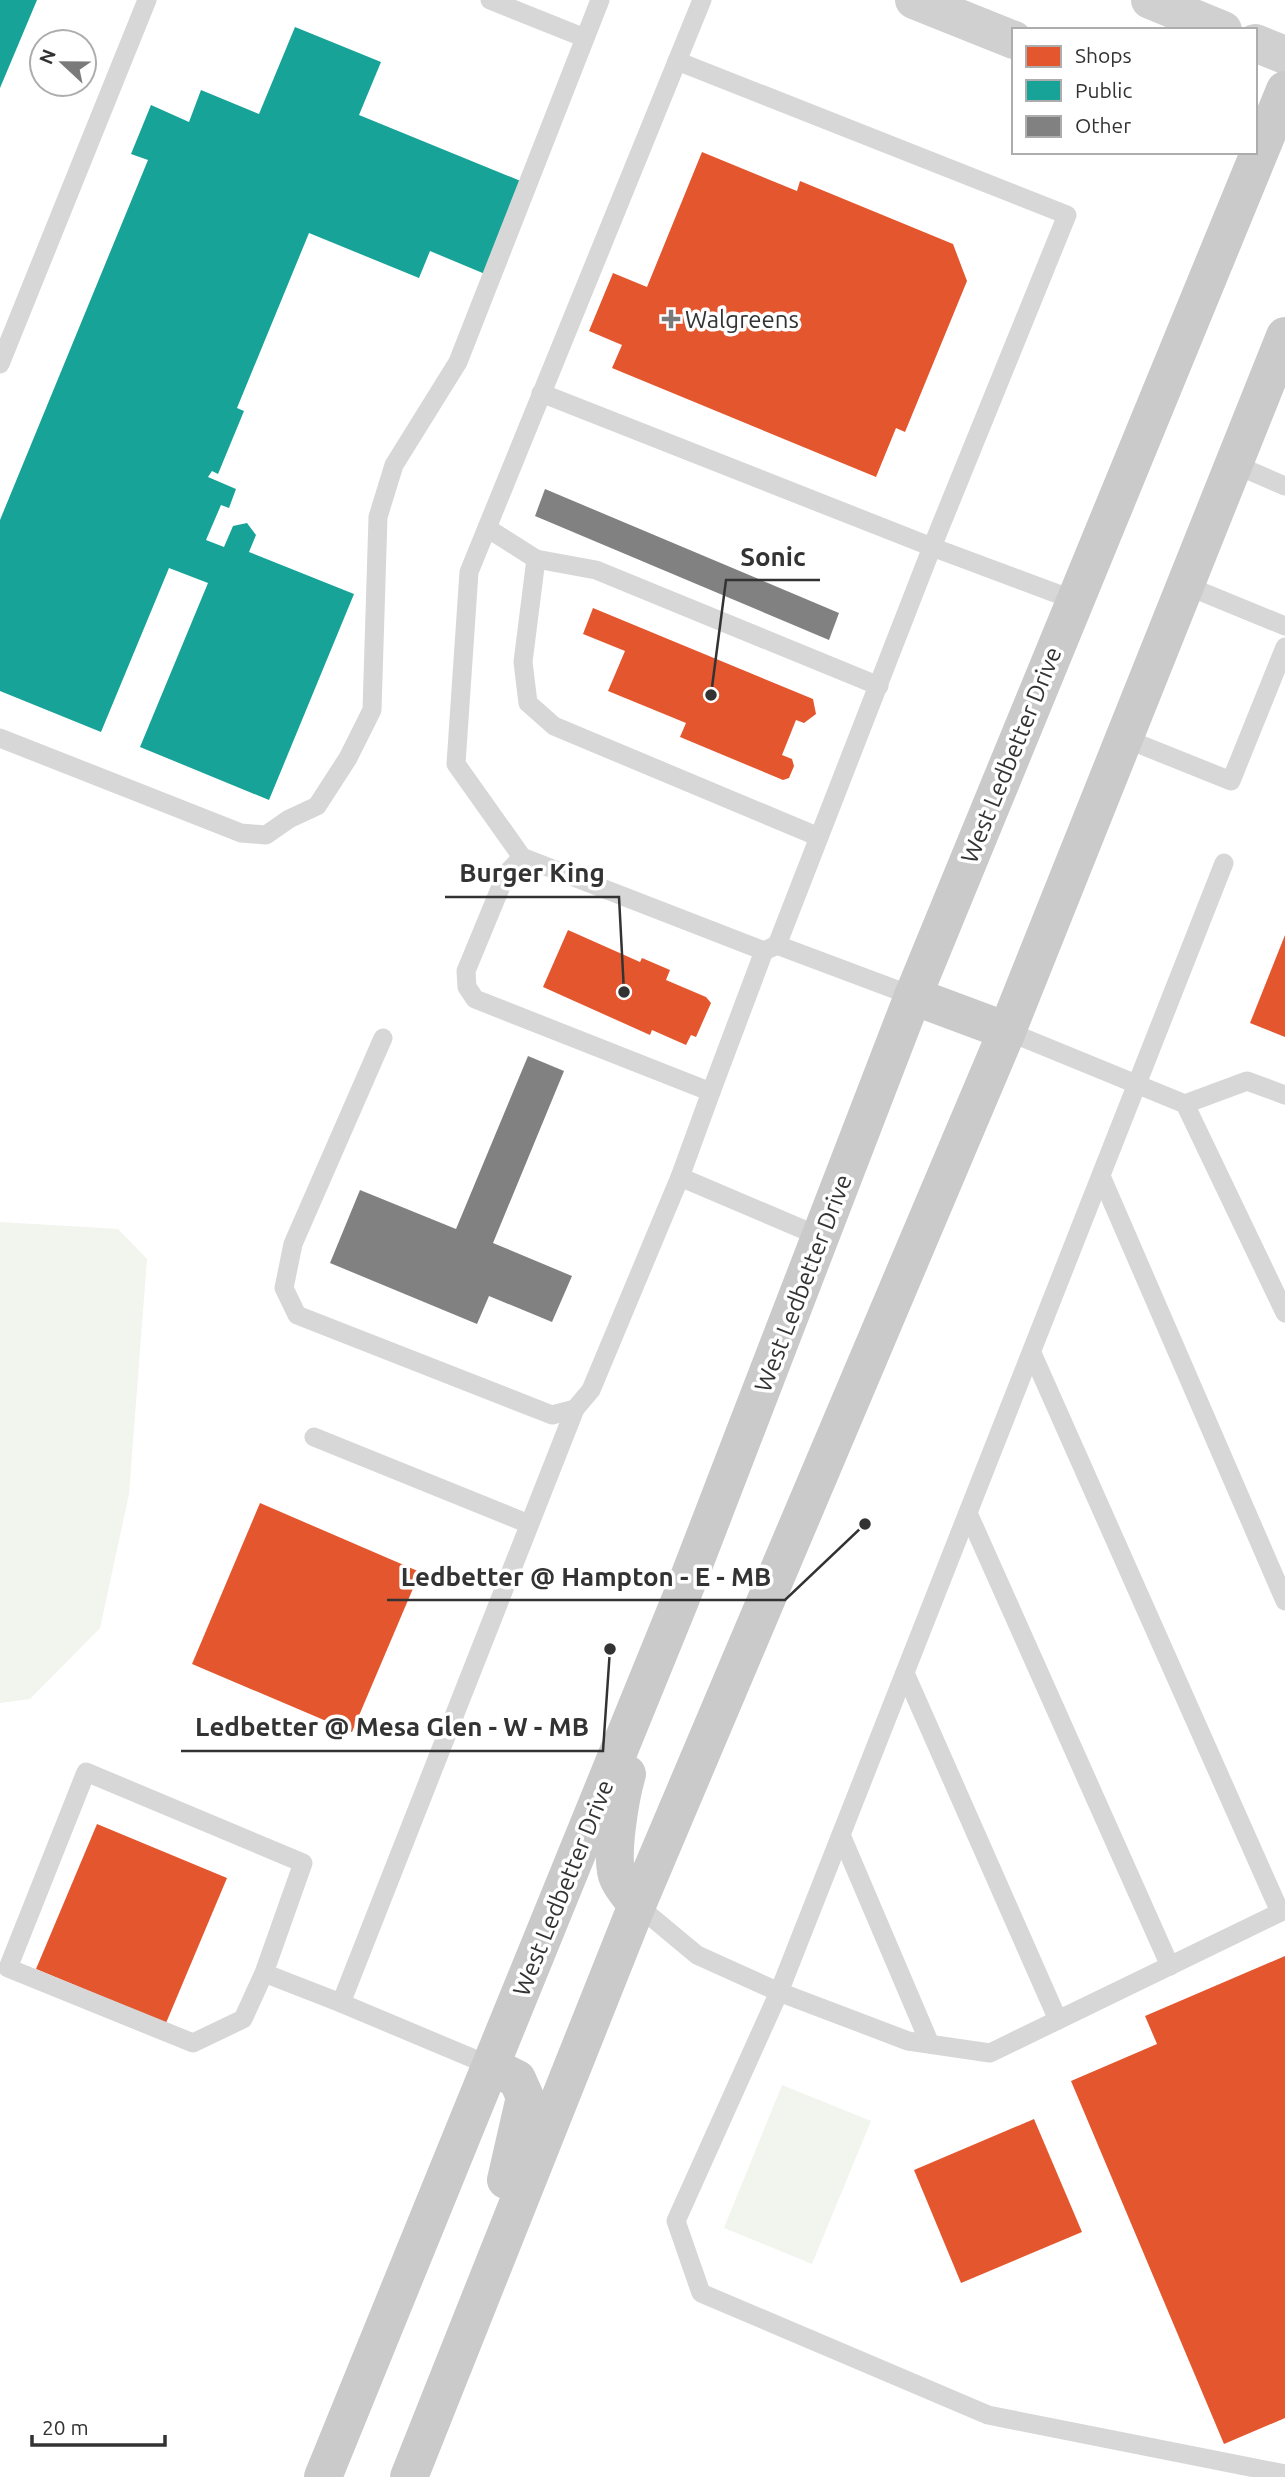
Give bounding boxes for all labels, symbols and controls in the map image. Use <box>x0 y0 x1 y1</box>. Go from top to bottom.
north arrow <box>28 28 98 98</box>
legend <box>1012 28 1257 154</box>
text: Shops <box>1075 43 1132 67</box>
text: N <box>34 46 60 67</box>
text: Public <box>1075 78 1132 102</box>
text: Other <box>1075 113 1131 137</box>
place label: Walgreens <box>685 306 799 333</box>
marker: Walgreens <box>663 311 679 327</box>
callout: Sonic <box>726 533 820 580</box>
text: Sonic <box>740 542 806 571</box>
street label: West Ledbetter Drive <box>955 643 1067 867</box>
callout: Burger King <box>445 850 619 897</box>
text: Burger King <box>459 858 605 887</box>
street label: West Ledbetter Drive <box>749 1171 857 1395</box>
callout: Ledbetter @ Hampton - E - MB <box>387 1553 785 1600</box>
text: Ledbetter @ Hampton - E - MB <box>401 1562 771 1591</box>
callout: Ledbetter @ Mesa Glen - W - MB <box>181 1704 603 1751</box>
text: Ledbetter @ Mesa Glen - W - MB <box>195 1712 589 1741</box>
street label: West Ledbetter Drive <box>507 1776 619 2000</box>
scale bar <box>32 2404 164 2448</box>
text: 20 m <box>42 2415 89 2439</box>

